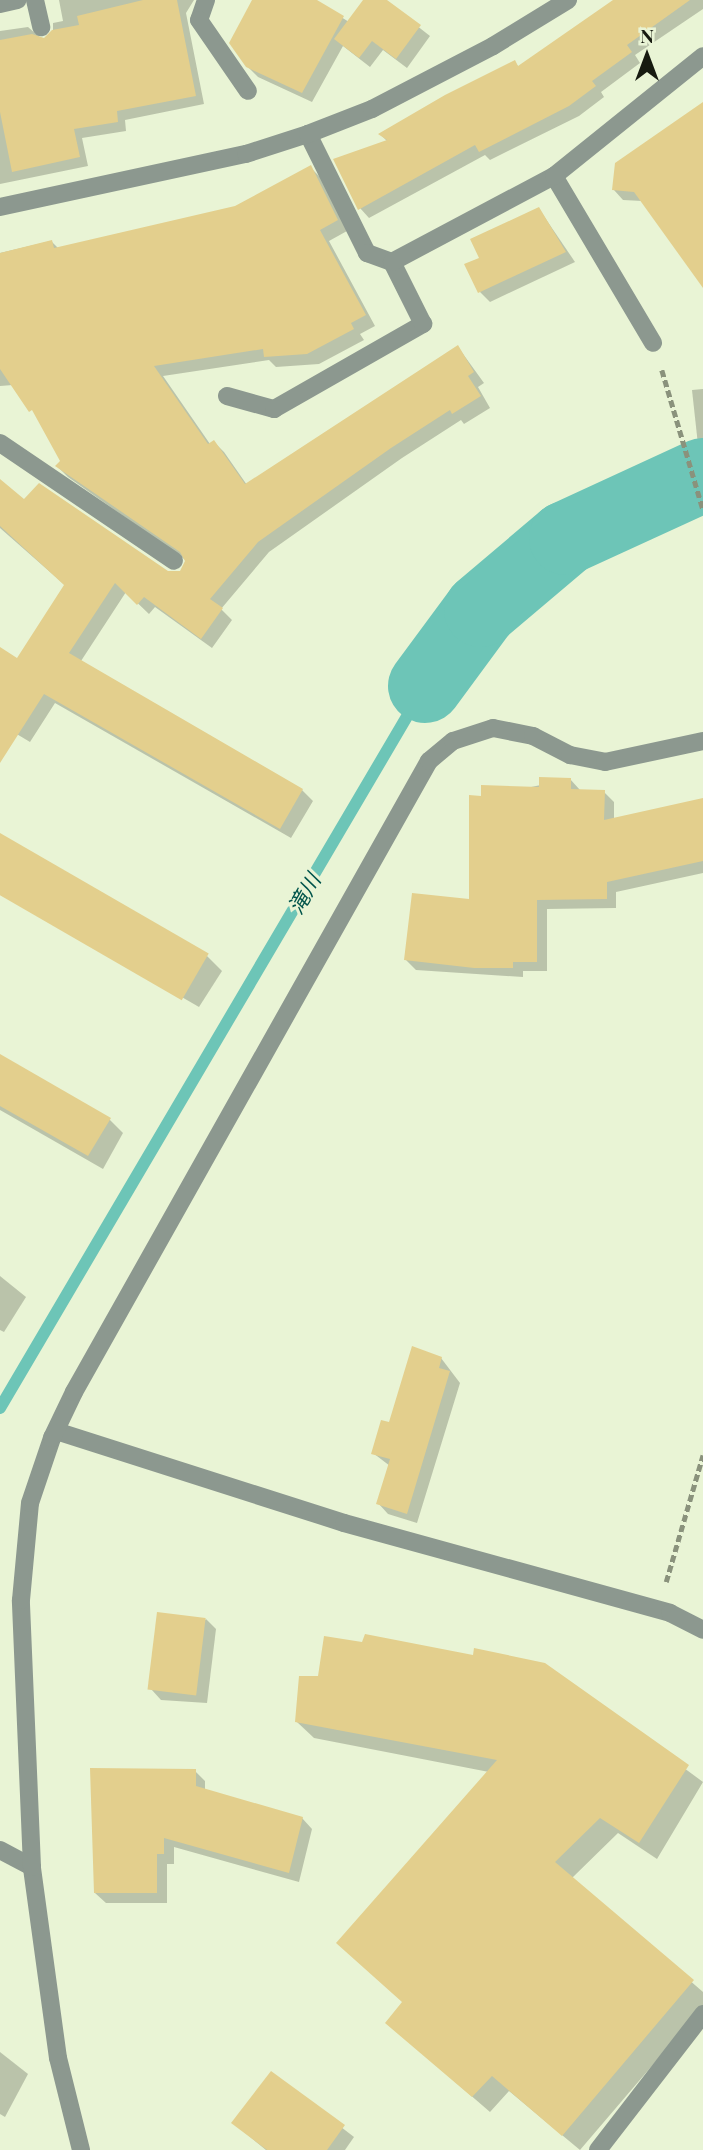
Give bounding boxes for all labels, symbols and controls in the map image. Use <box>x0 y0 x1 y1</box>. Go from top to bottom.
north arrow <box>612 21 682 91</box>
text: N <box>640 22 654 48</box>
water label: 滝川 <box>282 869 324 917</box>

